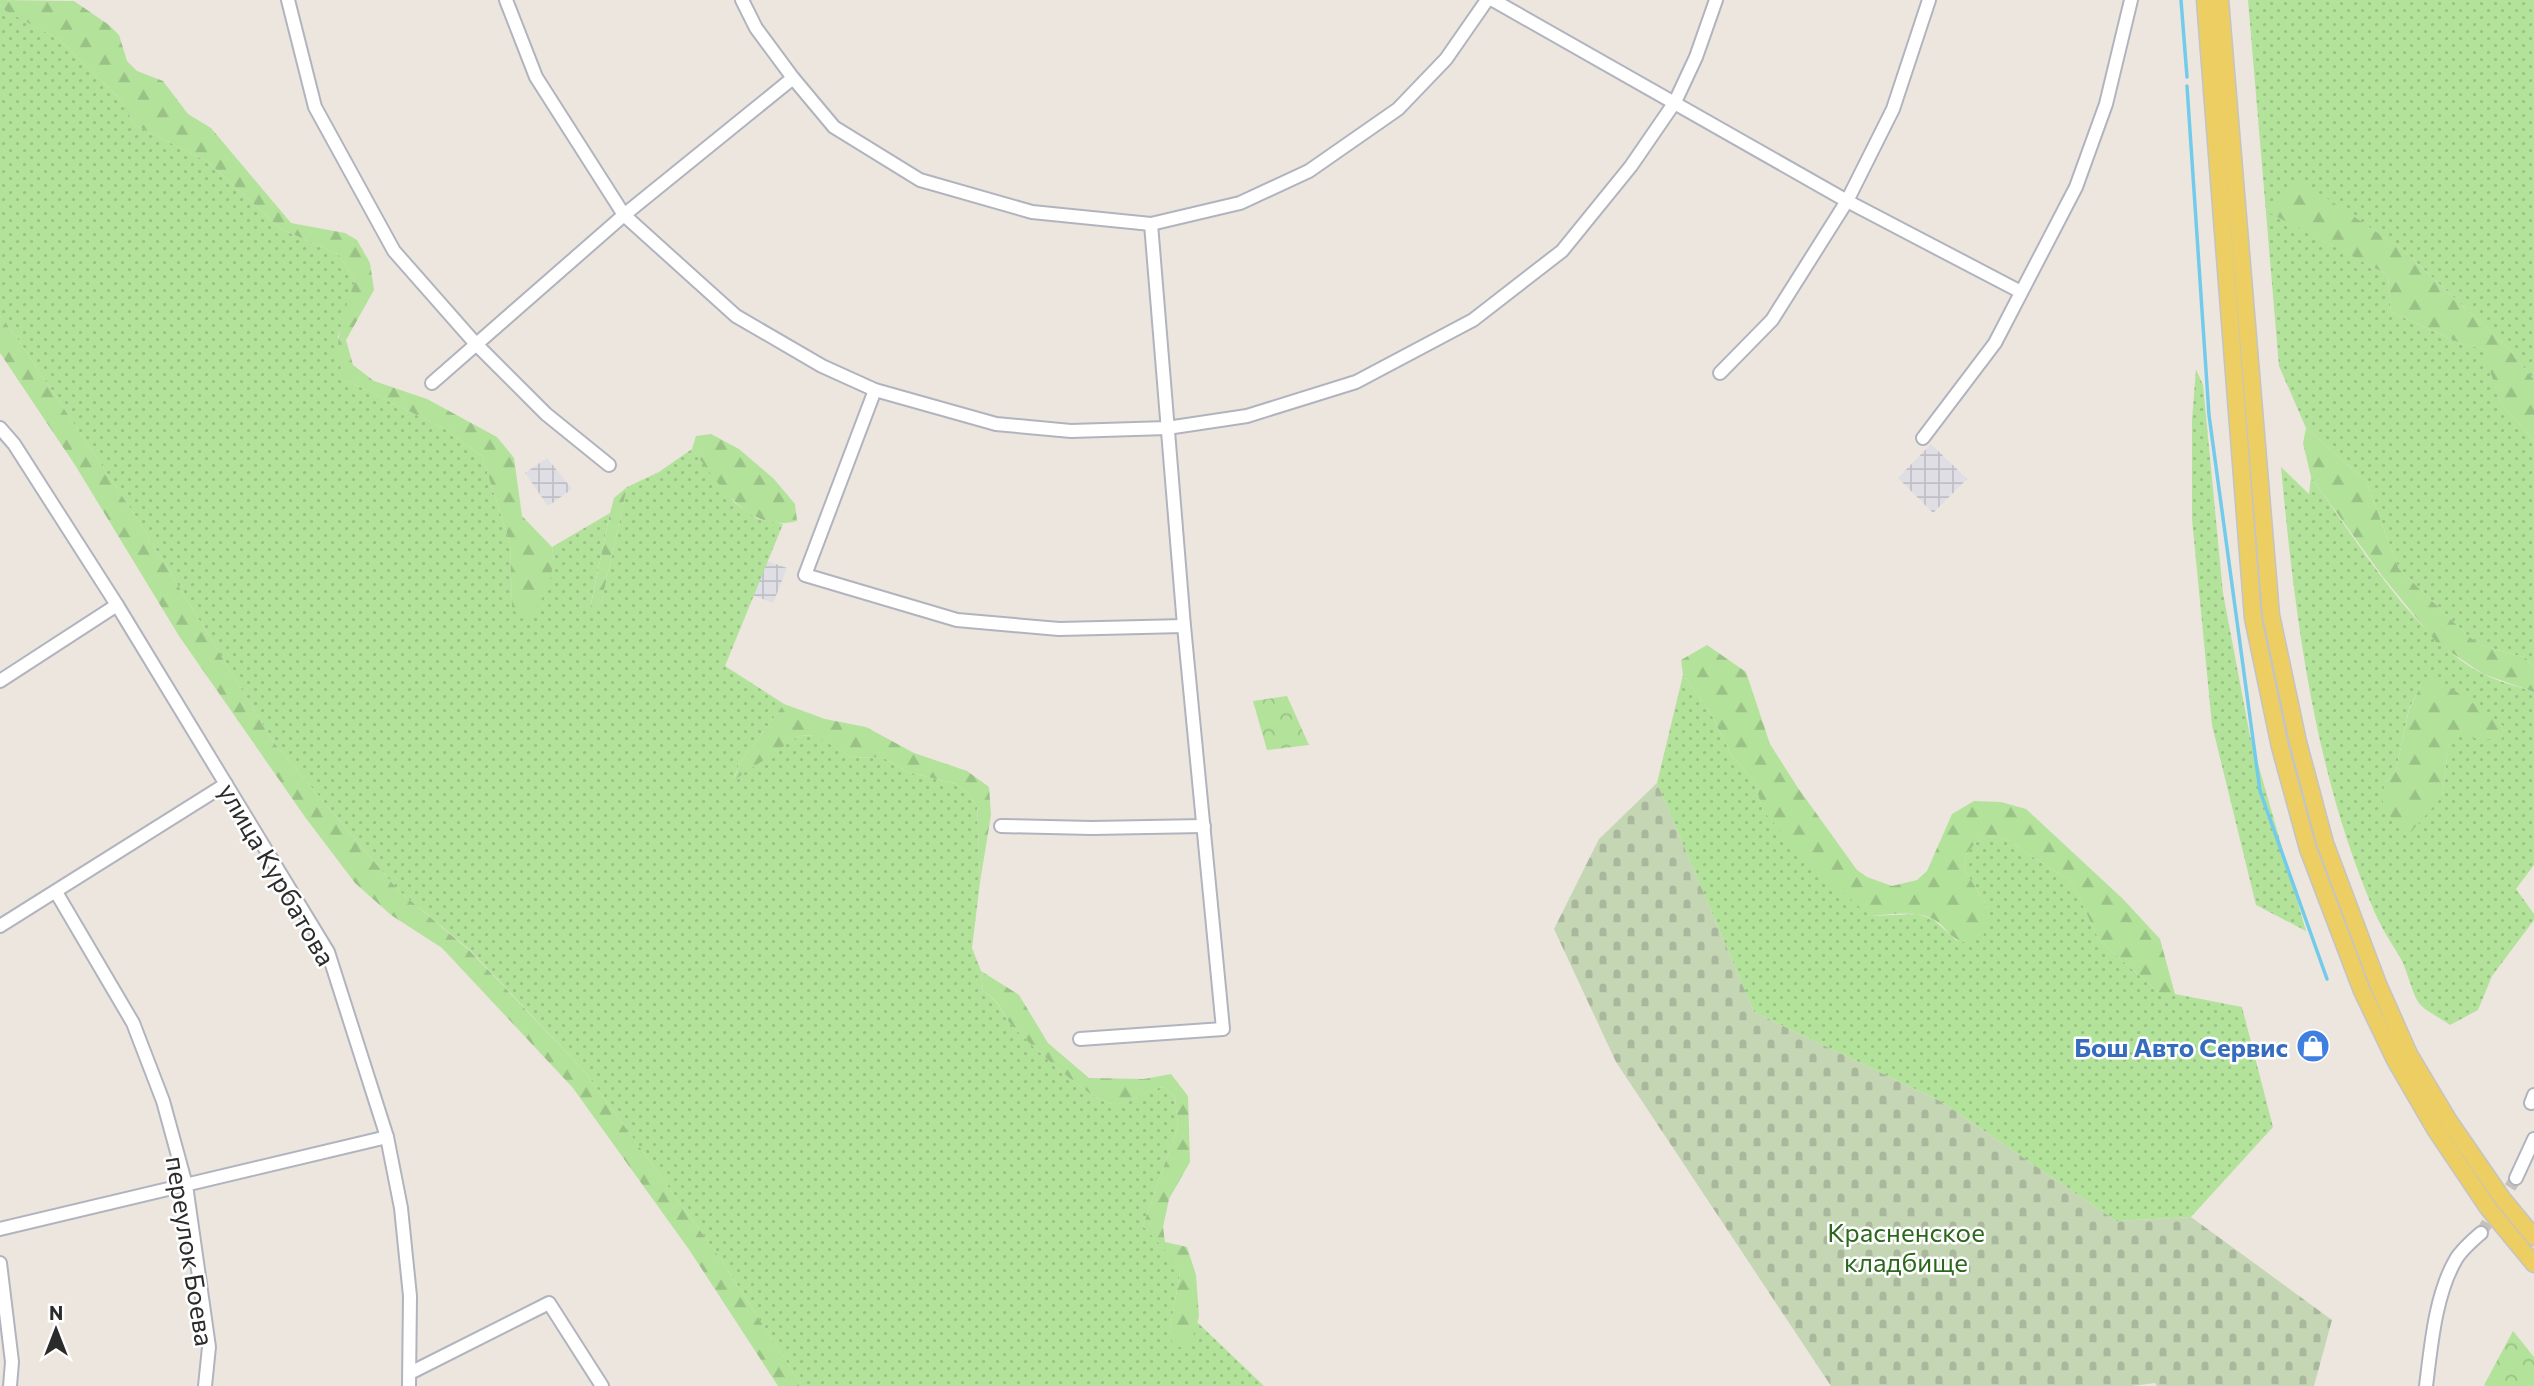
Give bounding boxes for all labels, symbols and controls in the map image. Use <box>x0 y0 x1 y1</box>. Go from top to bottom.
street label: улица Курбатова <box>213 777 343 971</box>
shop icon: Бош Авто Сервис <box>2294 1027 2332 1065</box>
place label: Бош Авто Сервис <box>2074 1031 2288 1062</box>
street label: переулок Боева <box>161 1154 221 1348</box>
park label: Красненское кладбище <box>1827 1216 1985 1277</box>
north arrow <box>21 1295 91 1365</box>
text: N <box>49 1301 63 1324</box>

